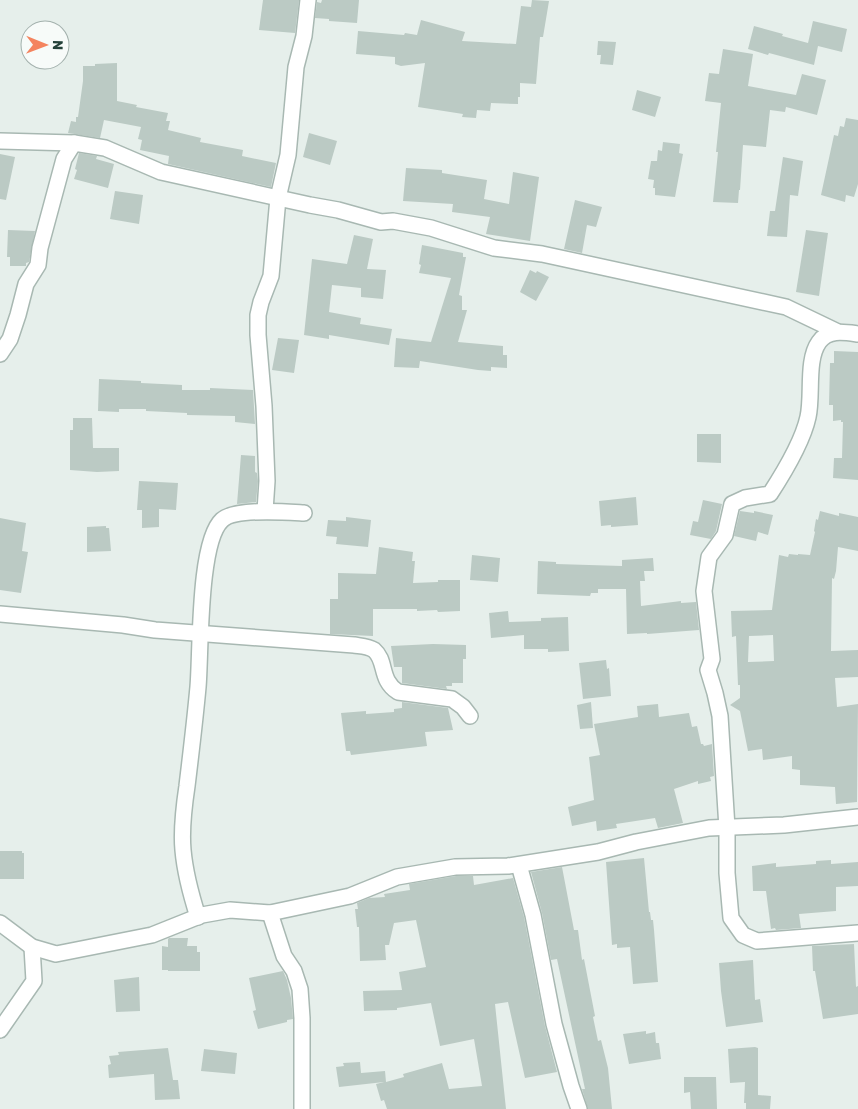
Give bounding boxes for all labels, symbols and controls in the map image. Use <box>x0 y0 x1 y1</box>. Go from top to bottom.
north arrow <box>20 20 70 70</box>
text: N <box>49 40 66 50</box>

